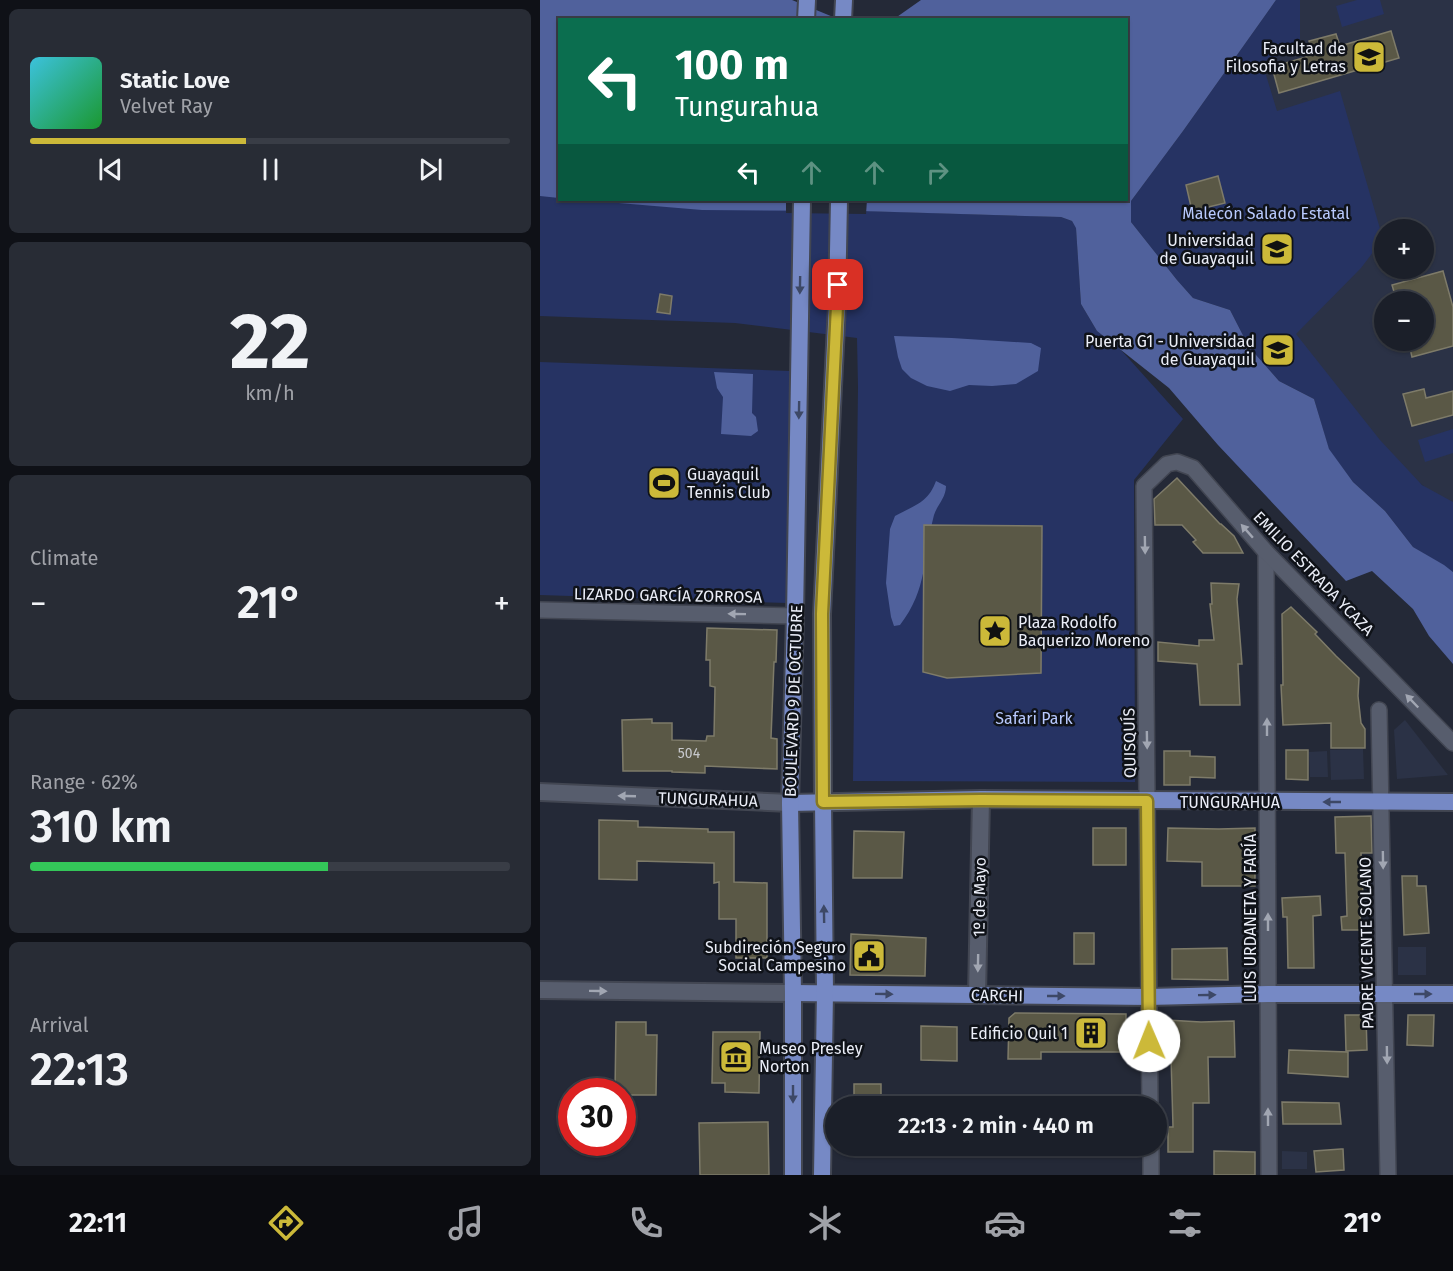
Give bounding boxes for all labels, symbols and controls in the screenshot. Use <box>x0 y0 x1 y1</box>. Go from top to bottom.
place label: Facultad de Filosofia y Letras <box>1225 39 1346 76</box>
school or university icon: Facultad de Filosofia y Letras <box>1351 39 1387 75</box>
text: 100 m <box>675 40 789 90</box>
icon: left <box>576 42 654 120</box>
text: Static Love <box>120 67 230 94</box>
text: Tungurahua <box>675 91 819 123</box>
text: Velvet Ray <box>120 94 213 118</box>
icon: previous <box>94 153 127 186</box>
icon: pause <box>254 153 287 186</box>
icon: next <box>414 153 447 186</box>
icon: left <box>732 156 765 189</box>
icon: ahead <box>795 156 828 189</box>
icon: ahead <box>858 156 891 189</box>
icon: right <box>921 156 954 189</box>
park label: Malecón Salado Estatal <box>1182 204 1350 223</box>
map controls <box>1374 219 1434 351</box>
button: + <box>1374 219 1434 279</box>
place label: Universidad de Guayaquil <box>1159 231 1254 268</box>
school or university icon: Universidad de Guayaquil <box>1259 231 1295 267</box>
pin <box>812 259 863 310</box>
icon: arrive <box>821 268 854 301</box>
one-way arrow <box>795 276 805 295</box>
button: − <box>1374 291 1434 351</box>
text: 22 <box>230 295 310 389</box>
place label: Puerta G1 - Universidad de Guayaquil <box>1085 332 1255 369</box>
school or university icon: Puerta G1 - Universidad de Guayaquil <box>1260 332 1296 368</box>
text: km/h <box>245 381 295 405</box>
one-way arrow <box>794 401 803 420</box>
sports icon: Guayaquil Tennis Club <box>646 465 682 501</box>
place label: Guayaquil Tennis Club <box>687 465 770 502</box>
street label: EMILIO ESTRADA YCAZA <box>1249 507 1378 640</box>
one-way arrow <box>1241 523 1254 539</box>
one-way arrow <box>1140 535 1150 554</box>
text: Climate <box>30 546 98 570</box>
text: 21° <box>237 576 303 630</box>
street label: LIZARDO GARCÍA ZORROSA <box>574 583 763 607</box>
text: − <box>30 584 47 624</box>
text: + <box>494 584 510 624</box>
street label: BOULEVARD 9 DE OCTUBRE <box>781 605 806 798</box>
one-way arrow <box>727 610 746 619</box>
place icon: Plaza Rodolfo Baquerizo Moreno <box>977 613 1013 649</box>
place label: Plaza Rodolfo Baquerizo Moreno <box>1018 613 1150 650</box>
one-way arrow <box>1405 694 1419 709</box>
street label: QUISQUÍS <box>1118 707 1140 778</box>
park label: Safari Park <box>995 709 1074 728</box>
one-way arrow <box>1262 717 1272 736</box>
one-way arrow <box>1142 730 1152 749</box>
house number: 504 <box>678 745 701 762</box>
text: Range · 62% <box>30 770 138 794</box>
street label: TUNGURAHUA <box>658 788 759 811</box>
one-way arrow <box>617 791 636 801</box>
street label: TUNGURAHUA <box>1180 793 1281 812</box>
one-way arrow <box>1322 797 1341 807</box>
text: 310 km <box>30 800 172 854</box>
street label: LUIS URDANETA Y FARÍA <box>1240 833 1260 1002</box>
one-way arrow <box>1378 850 1387 869</box>
street label: 1º de Mayo <box>969 857 990 937</box>
street label: PADRE VICENTE SOLANO <box>1355 857 1378 1029</box>
one-way arrow <box>819 904 829 923</box>
one-way arrow <box>1263 912 1273 931</box>
place label: Subdireción Seguro Social Campesino <box>705 938 846 975</box>
public building icon: Subdireción Seguro Social Campesino <box>851 938 887 974</box>
one-way arrow <box>973 953 982 972</box>
one-way arrow <box>589 986 608 996</box>
street label: CARCHI <box>971 986 1023 1005</box>
one-way arrow <box>874 989 893 999</box>
one-way arrow <box>1414 989 1433 999</box>
one-way arrow <box>1198 990 1217 1000</box>
one-way arrow <box>1046 991 1065 1001</box>
position arrow <box>1117 1009 1181 1073</box>
text: Arrival <box>30 1013 89 1037</box>
building icon: Edificio Quil 1 <box>1073 1015 1109 1051</box>
place label: Edificio Quil 1 <box>970 1024 1068 1043</box>
museum icon: Museo Presley Norton <box>718 1039 754 1075</box>
place label: Museo Presley Norton <box>759 1039 863 1076</box>
text: 22:13 <box>30 1043 129 1097</box>
one-way arrow <box>1382 1045 1392 1064</box>
speed limit sign: 30 <box>558 1078 636 1156</box>
one-way arrow <box>788 1084 798 1103</box>
one-way arrow <box>1264 1107 1273 1126</box>
text: 22:13 · 2 min · 440 m <box>898 1112 1094 1139</box>
icon: directions <box>265 1202 307 1244</box>
icon: music <box>445 1202 487 1244</box>
icon: phone <box>625 1202 667 1244</box>
icon: climate <box>804 1202 846 1244</box>
icon: car <box>984 1202 1026 1244</box>
icon: filters <box>1164 1202 1206 1244</box>
text: 22:11 <box>69 1207 127 1239</box>
text: 21° <box>1344 1207 1384 1239</box>

